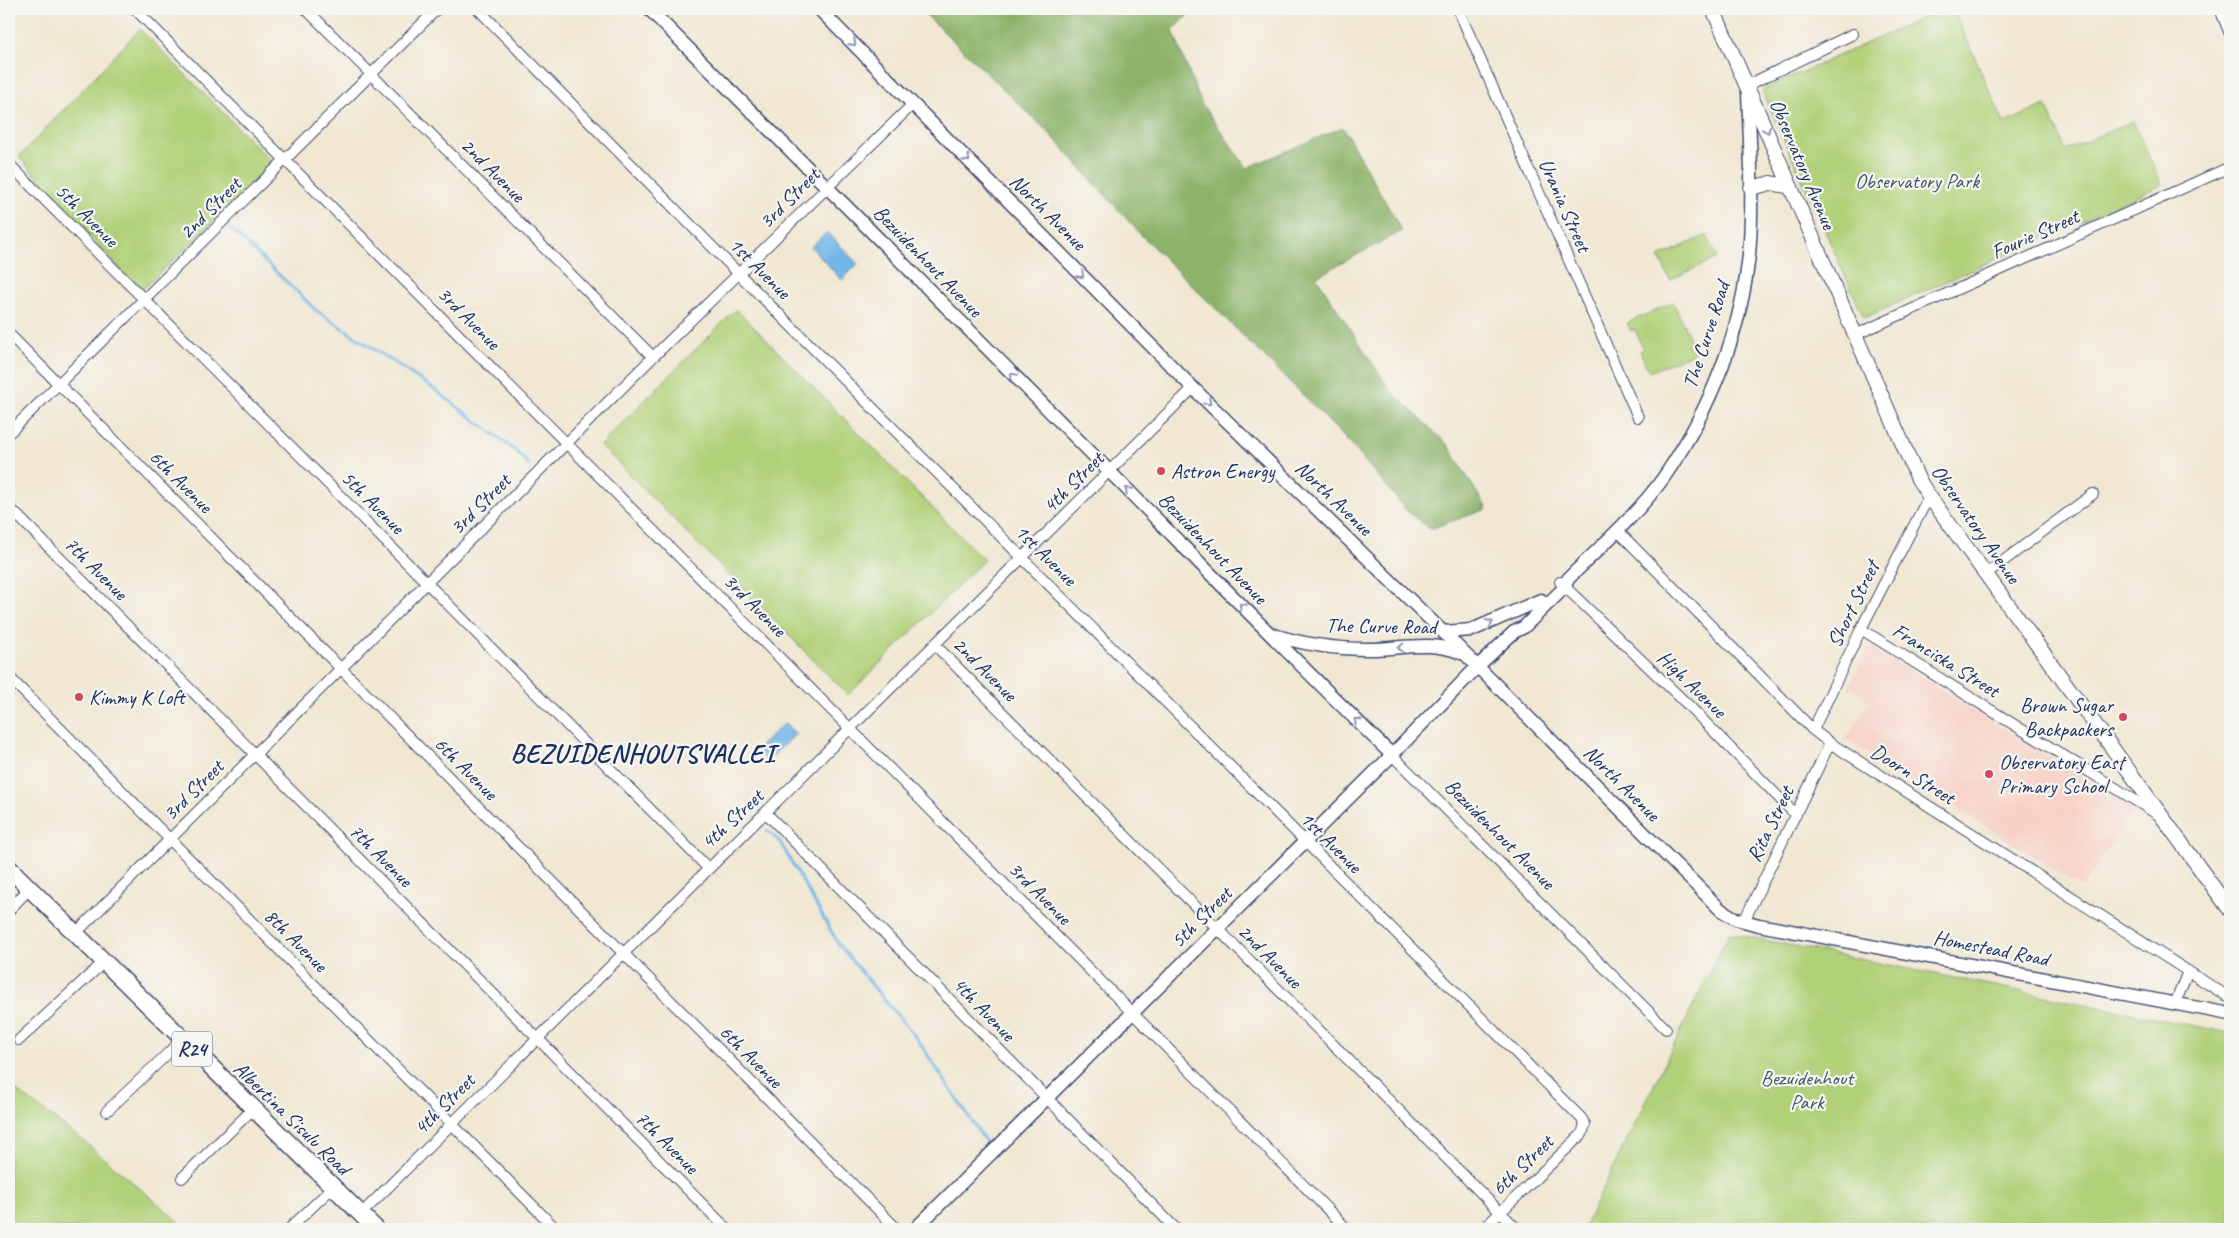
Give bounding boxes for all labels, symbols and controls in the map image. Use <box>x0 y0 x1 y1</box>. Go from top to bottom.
one-way arrow <box>847 38 856 47</box>
street label: Observatory Avenue <box>1764 95 1843 234</box>
one-way arrow <box>1761 125 1771 134</box>
street label: 2nd Avenue <box>455 132 532 209</box>
one-way arrow <box>961 153 970 162</box>
street label: Urania Street <box>1533 154 1598 258</box>
street label: 3rd Street <box>753 161 826 234</box>
street label: North Avenue <box>1004 168 1092 256</box>
park label: Observatory Park <box>1855 168 1980 194</box>
street label: 2nd Street <box>173 170 248 245</box>
street label: 5th Avenue <box>50 178 125 253</box>
street label: Bezuidenhout Avenue <box>868 199 989 323</box>
street label: Fourie Street <box>1987 202 2085 265</box>
street label: 1st Avenue <box>724 232 797 305</box>
one-way arrow <box>1076 269 1085 278</box>
street label: The Curve Road <box>1677 275 1737 391</box>
street label: 3rd Avenue <box>432 281 507 356</box>
one-way arrow <box>1010 373 1019 382</box>
one-way arrow <box>1202 397 1211 406</box>
street label: 6th Avenue <box>144 444 219 519</box>
street label: 4th Street <box>1037 444 1111 518</box>
street label: North Avenue <box>1290 455 1379 542</box>
place label: Astron Energy <box>1171 458 1276 484</box>
street label: Observatory Avenue <box>1925 460 2027 589</box>
street label: 5th Avenue <box>336 465 411 540</box>
marker: Astron Energy <box>1155 465 1167 477</box>
street label: 3rd Street <box>444 467 517 540</box>
street label: Bezuidenhout Avenue <box>1153 486 1274 610</box>
one-way arrow <box>1125 487 1134 496</box>
street label: 1st Avenue <box>1010 519 1083 592</box>
street label: 7th Avenue <box>59 531 134 606</box>
street label: Short Street <box>1821 554 1886 651</box>
street label: 3rd Avenue <box>718 568 793 643</box>
one-way arrow <box>1239 603 1248 612</box>
street label: The Curve Road <box>1326 612 1440 640</box>
street label: Franciska Street <box>1888 617 2006 704</box>
one-way arrow <box>1485 618 1494 629</box>
street label: 2nd Avenue <box>947 631 1024 708</box>
one-way arrow <box>1396 643 1404 653</box>
street label: High Avenue <box>1652 645 1734 725</box>
place label: Kimmy K Loft <box>89 684 186 710</box>
marker: Kimmy K Loft <box>73 691 85 703</box>
place label: Brown Sugar Backpackers <box>2020 692 2115 742</box>
marker: Brown Sugar Backpackers <box>2117 711 2129 723</box>
one-way arrow <box>1354 718 1363 727</box>
street label: 6th Avenue <box>429 731 504 806</box>
district label: BEZUIDENHOUTSVALLEI <box>511 737 781 770</box>
street label: Doorn Street <box>1866 738 1962 811</box>
street label: North Avenue <box>1578 739 1666 827</box>
place label: Observatory East Primary School <box>1999 749 2127 799</box>
street label: 3rd Street <box>157 753 230 826</box>
marker: Observatory East Primary School <box>1983 768 1995 780</box>
street label: Bezuidenhout Avenue <box>1439 773 1562 896</box>
street label: Rita Street <box>1741 780 1800 866</box>
street label: 4th Street <box>695 782 770 855</box>
street label: 1st Avenue <box>1295 806 1368 879</box>
street label: 7th Avenue <box>344 818 419 893</box>
street label: 3rd Avenue <box>1003 856 1078 931</box>
street label: 5th Street <box>1165 879 1239 953</box>
street label: 8th Avenue <box>259 903 334 978</box>
street label: 2nd Avenue <box>1232 918 1309 995</box>
street label: Homestead Road <box>1931 924 2054 973</box>
street label: 4th Avenue <box>947 971 1022 1047</box>
street label: 6th Avenue <box>714 1019 789 1094</box>
road number: R24 <box>172 1032 212 1066</box>
street label: Albertina Sisulu Road <box>228 1056 359 1183</box>
park label: Bezuidenhout Park <box>1761 1065 1855 1115</box>
street label: 4th Street <box>408 1066 482 1140</box>
street label: 7th Avenue <box>630 1105 705 1180</box>
street label: 6th Street <box>1486 1128 1560 1201</box>

